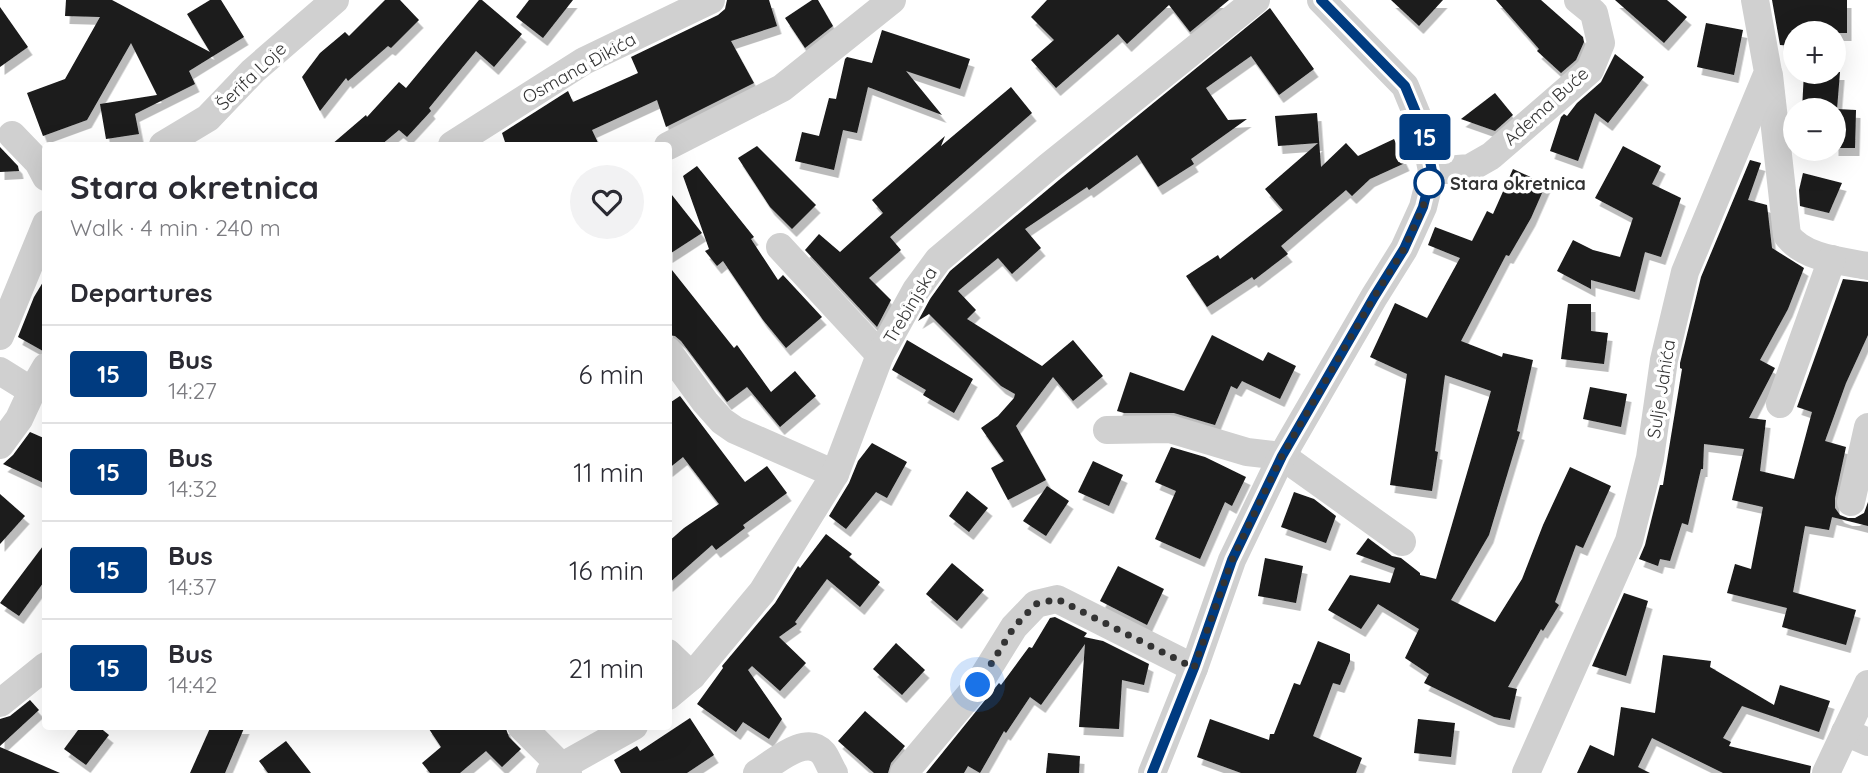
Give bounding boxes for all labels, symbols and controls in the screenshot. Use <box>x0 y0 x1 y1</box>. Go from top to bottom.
map controls <box>1783 21 1846 161</box>
button: + <box>1783 21 1846 84</box>
street label: Osmana Đikića <box>518 27 640 109</box>
street label: Šerifa Loje <box>211 37 291 115</box>
street label: Adema Buće <box>1499 62 1593 150</box>
button: − <box>1783 98 1846 161</box>
line badge: 15 <box>1394 114 1456 160</box>
text: 15 <box>1413 122 1437 152</box>
button: heart <box>570 165 644 239</box>
text: Stara okretnica <box>70 166 319 207</box>
marker: Stara okretnica <box>1414 168 1444 198</box>
place label: Stara okretnica <box>1450 172 1586 195</box>
text: Walk · 4 min · 240 m <box>70 213 281 242</box>
street label: Trebinjska <box>878 262 942 348</box>
text: Departures <box>70 276 213 309</box>
street label: Sulje Jahića <box>1642 338 1680 440</box>
text: Bus <box>168 343 213 376</box>
text: 6 min <box>579 358 644 391</box>
text: 15 <box>97 359 120 389</box>
text: 14:27 <box>168 376 217 405</box>
text: Bus <box>168 441 213 474</box>
text: 11 min <box>573 456 644 489</box>
text: 15 <box>97 457 120 487</box>
text: 14:32 <box>168 474 217 503</box>
text: Bus <box>168 539 213 572</box>
text: 16 min <box>569 554 644 587</box>
text: 15 <box>97 555 120 585</box>
text: 14:37 <box>168 572 216 601</box>
text: Bus <box>168 637 213 670</box>
text: 21 min <box>569 652 644 685</box>
text: 15 <box>97 653 120 683</box>
your location <box>960 667 995 702</box>
text: 14:42 <box>168 670 217 699</box>

